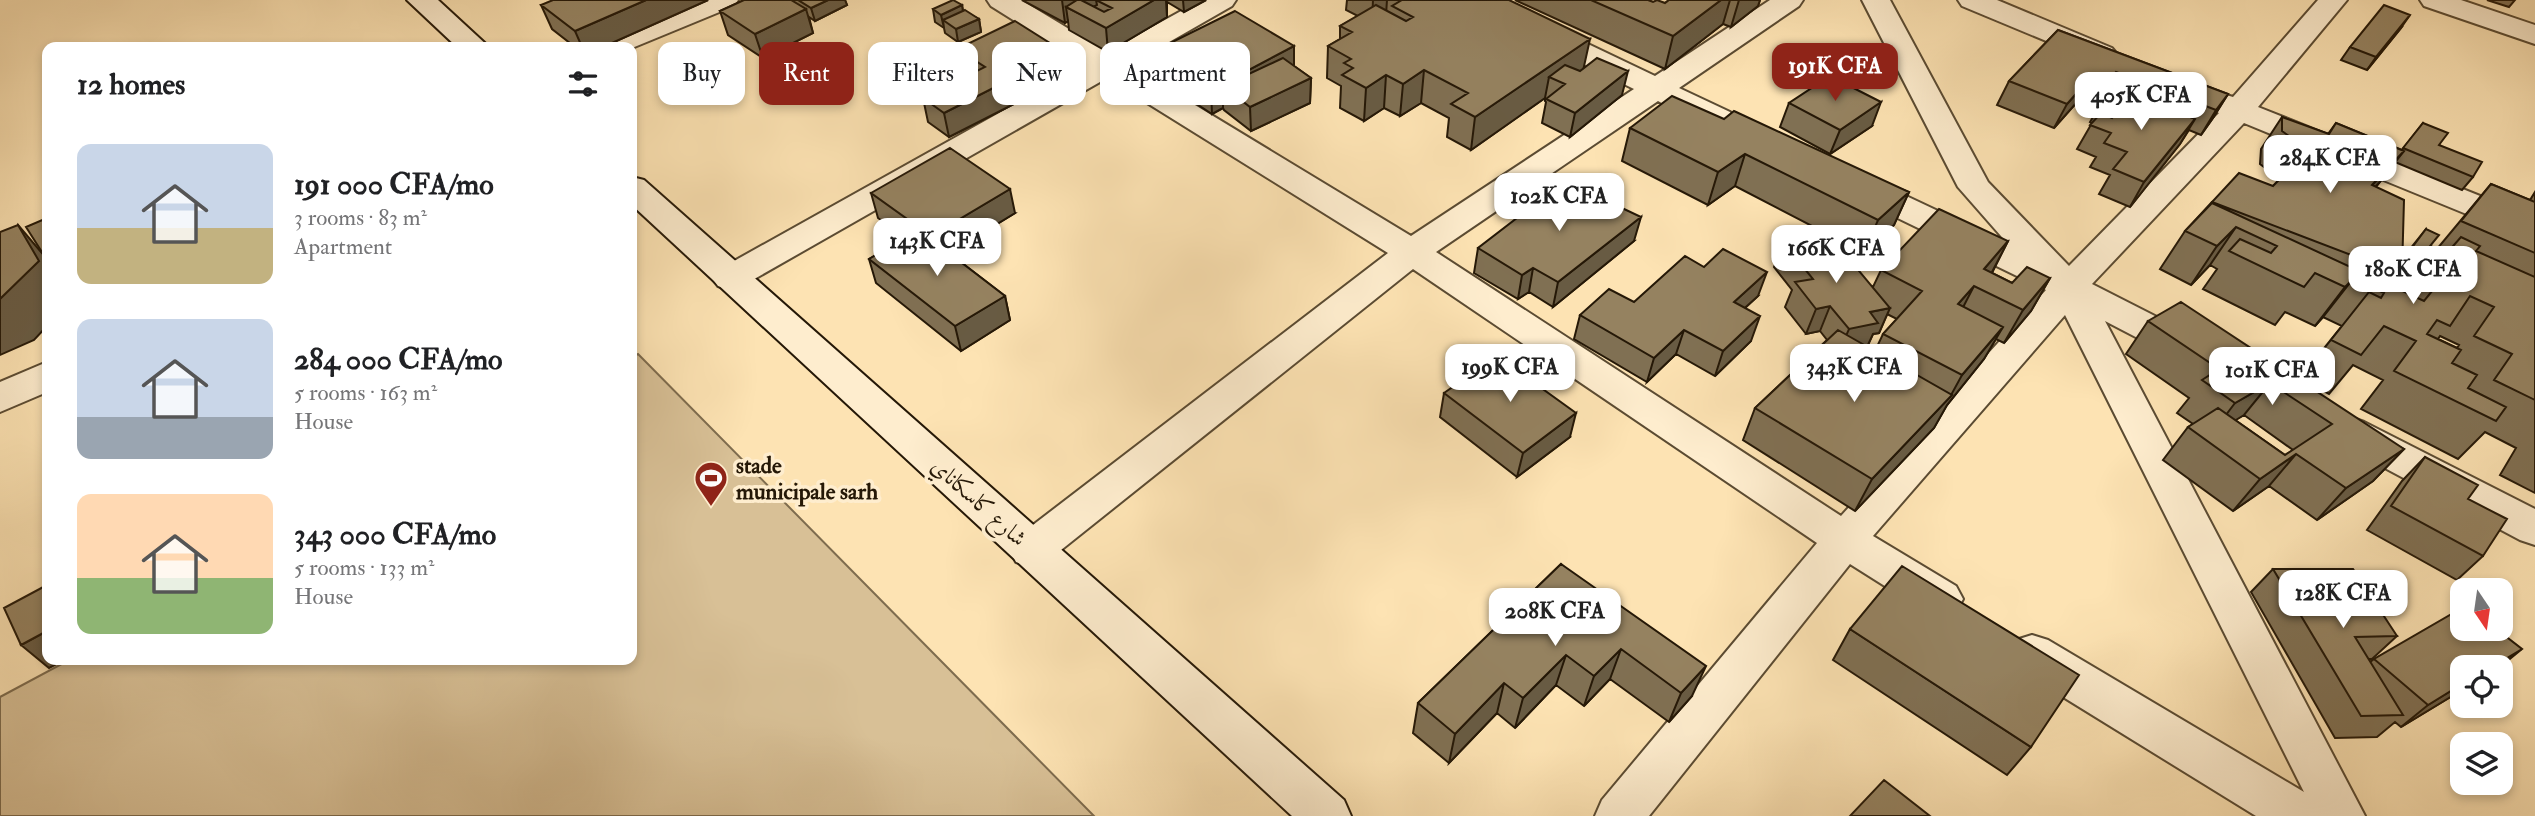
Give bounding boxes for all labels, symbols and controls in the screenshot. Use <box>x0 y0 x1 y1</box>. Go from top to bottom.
chip: Buy <box>658 42 745 105</box>
chip: Rent <box>759 42 854 105</box>
chip: Filters <box>868 42 978 105</box>
chip: New <box>992 42 1086 105</box>
chip: Apartment <box>1100 42 1250 105</box>
pin: 191K CFA <box>1763 43 1907 103</box>
text: 191K CFA <box>1788 51 1882 80</box>
icon: filters <box>564 65 602 103</box>
text: 12 homes <box>77 66 185 103</box>
pin: 405K CFA <box>2069 72 2213 132</box>
text: 405K CFA <box>2091 80 2191 109</box>
pin: 284K CFA <box>2258 136 2402 195</box>
text: 284K CFA <box>2280 143 2380 172</box>
text: 191 000 CFA/mo <box>294 166 494 203</box>
icon: home <box>133 172 217 256</box>
pin: 102K CFA <box>1487 174 1631 233</box>
text: 102K CFA <box>1510 181 1608 210</box>
text: 3 rooms · 83 m² <box>294 203 427 232</box>
pin: 143K CFA <box>865 218 1009 278</box>
text: 143K CFA <box>889 226 985 255</box>
pin: 166K CFA <box>1764 226 1908 285</box>
text: Apartment <box>294 232 392 261</box>
text: 166K CFA <box>1787 233 1885 262</box>
pin: 180K CFA <box>2341 246 2485 306</box>
text: 180K CFA <box>2365 254 2461 283</box>
text: 284 000 CFA/mo <box>294 341 503 378</box>
pin: 199K CFA <box>1438 344 1582 404</box>
pin: 343K CFA <box>1782 344 1926 404</box>
icon: home <box>133 347 217 431</box>
pin: 101K CFA <box>2200 348 2344 407</box>
text: 199K CFA <box>1461 352 1559 381</box>
text: 343K CFA <box>1806 352 1902 381</box>
text: 101K CFA <box>2225 355 2319 384</box>
text: 5 rooms · 163 m² <box>294 378 437 407</box>
text: House <box>294 407 353 436</box>
place label: stade municipale sarh <box>736 451 878 507</box>
street label: شارع كاسكاناي <box>922 451 1033 556</box>
sports icon: stade municipale sarh <box>692 459 730 508</box>
text: 343 000 CFA/mo <box>294 516 496 553</box>
icon: home <box>133 522 217 606</box>
text: 5 rooms · 133 m² <box>294 553 435 582</box>
pin: 128K CFA <box>2271 570 2415 630</box>
text: 128K CFA <box>2295 578 2391 607</box>
north arrow <box>2450 578 2513 640</box>
map controls <box>2450 578 2513 795</box>
text: House <box>294 582 353 611</box>
pin: 208K CFA <box>1483 588 1627 648</box>
text: 208K CFA <box>1505 596 1605 625</box>
button: locate <box>2450 655 2513 718</box>
button: layers <box>2450 732 2513 795</box>

